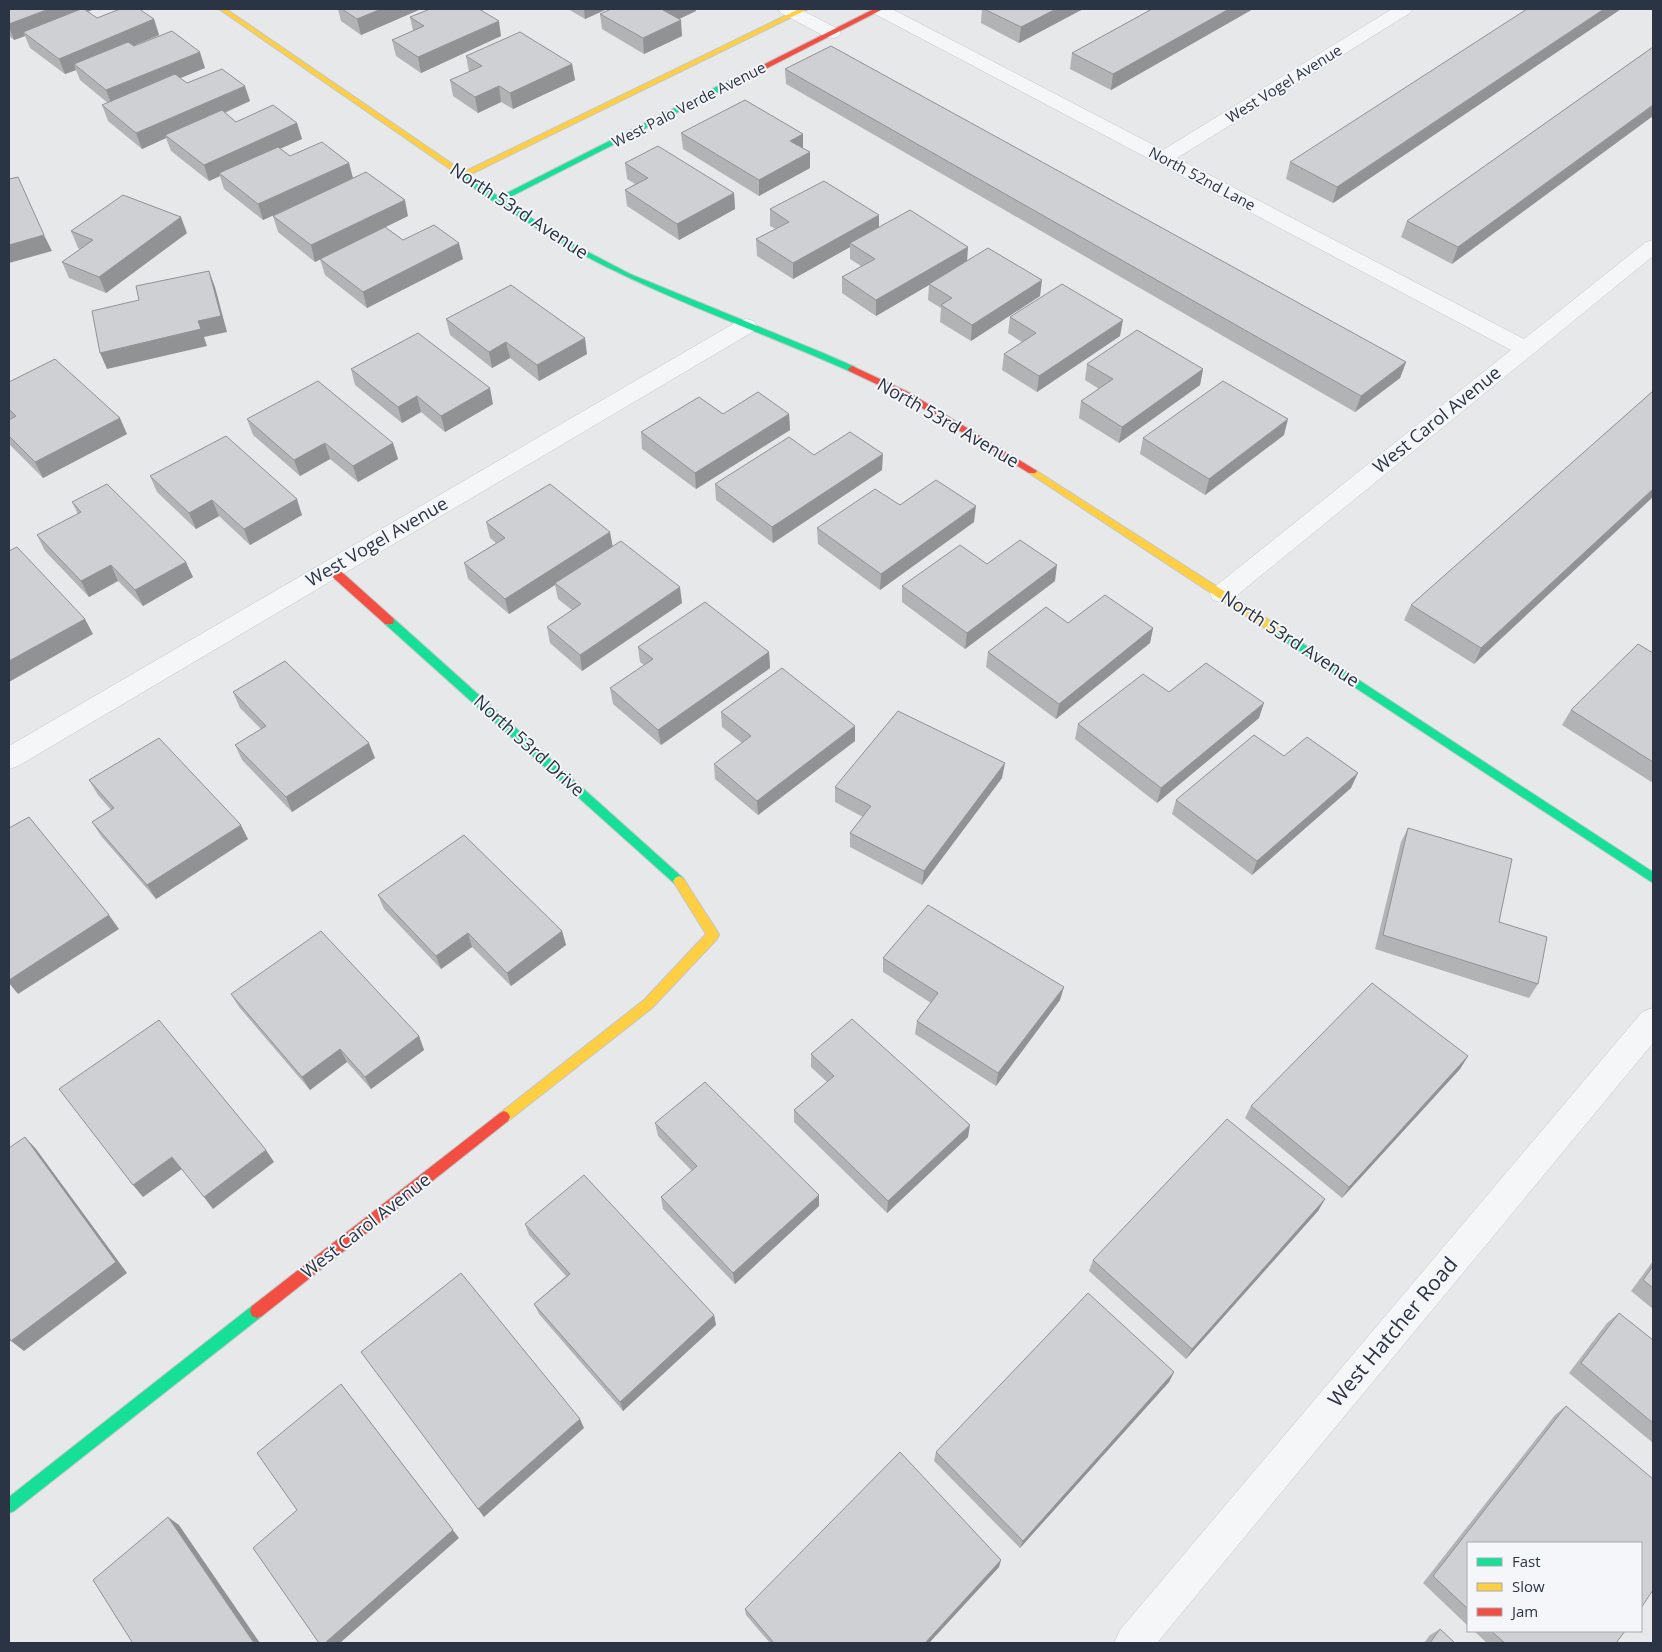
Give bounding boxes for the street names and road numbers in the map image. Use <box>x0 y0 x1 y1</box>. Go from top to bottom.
street label: West Vogel Avenue <box>1222 39 1345 127</box>
street label: West Palo Verde Avenue <box>608 57 769 152</box>
street label: North 52nd Lane <box>1146 142 1259 215</box>
street label: North 53rd Avenue <box>446 156 593 264</box>
street label: West Carol Avenue <box>1367 360 1505 478</box>
street label: North 53rd Avenue <box>873 372 1024 473</box>
street label: West Vogel Avenue <box>301 491 452 591</box>
street label: North 53rd Avenue <box>1217 584 1364 692</box>
street label: North 53rd Drive <box>469 689 590 802</box>
street label: West Carol Avenue <box>296 1167 435 1283</box>
street label: West Hatcher Road <box>1321 1250 1463 1412</box>

